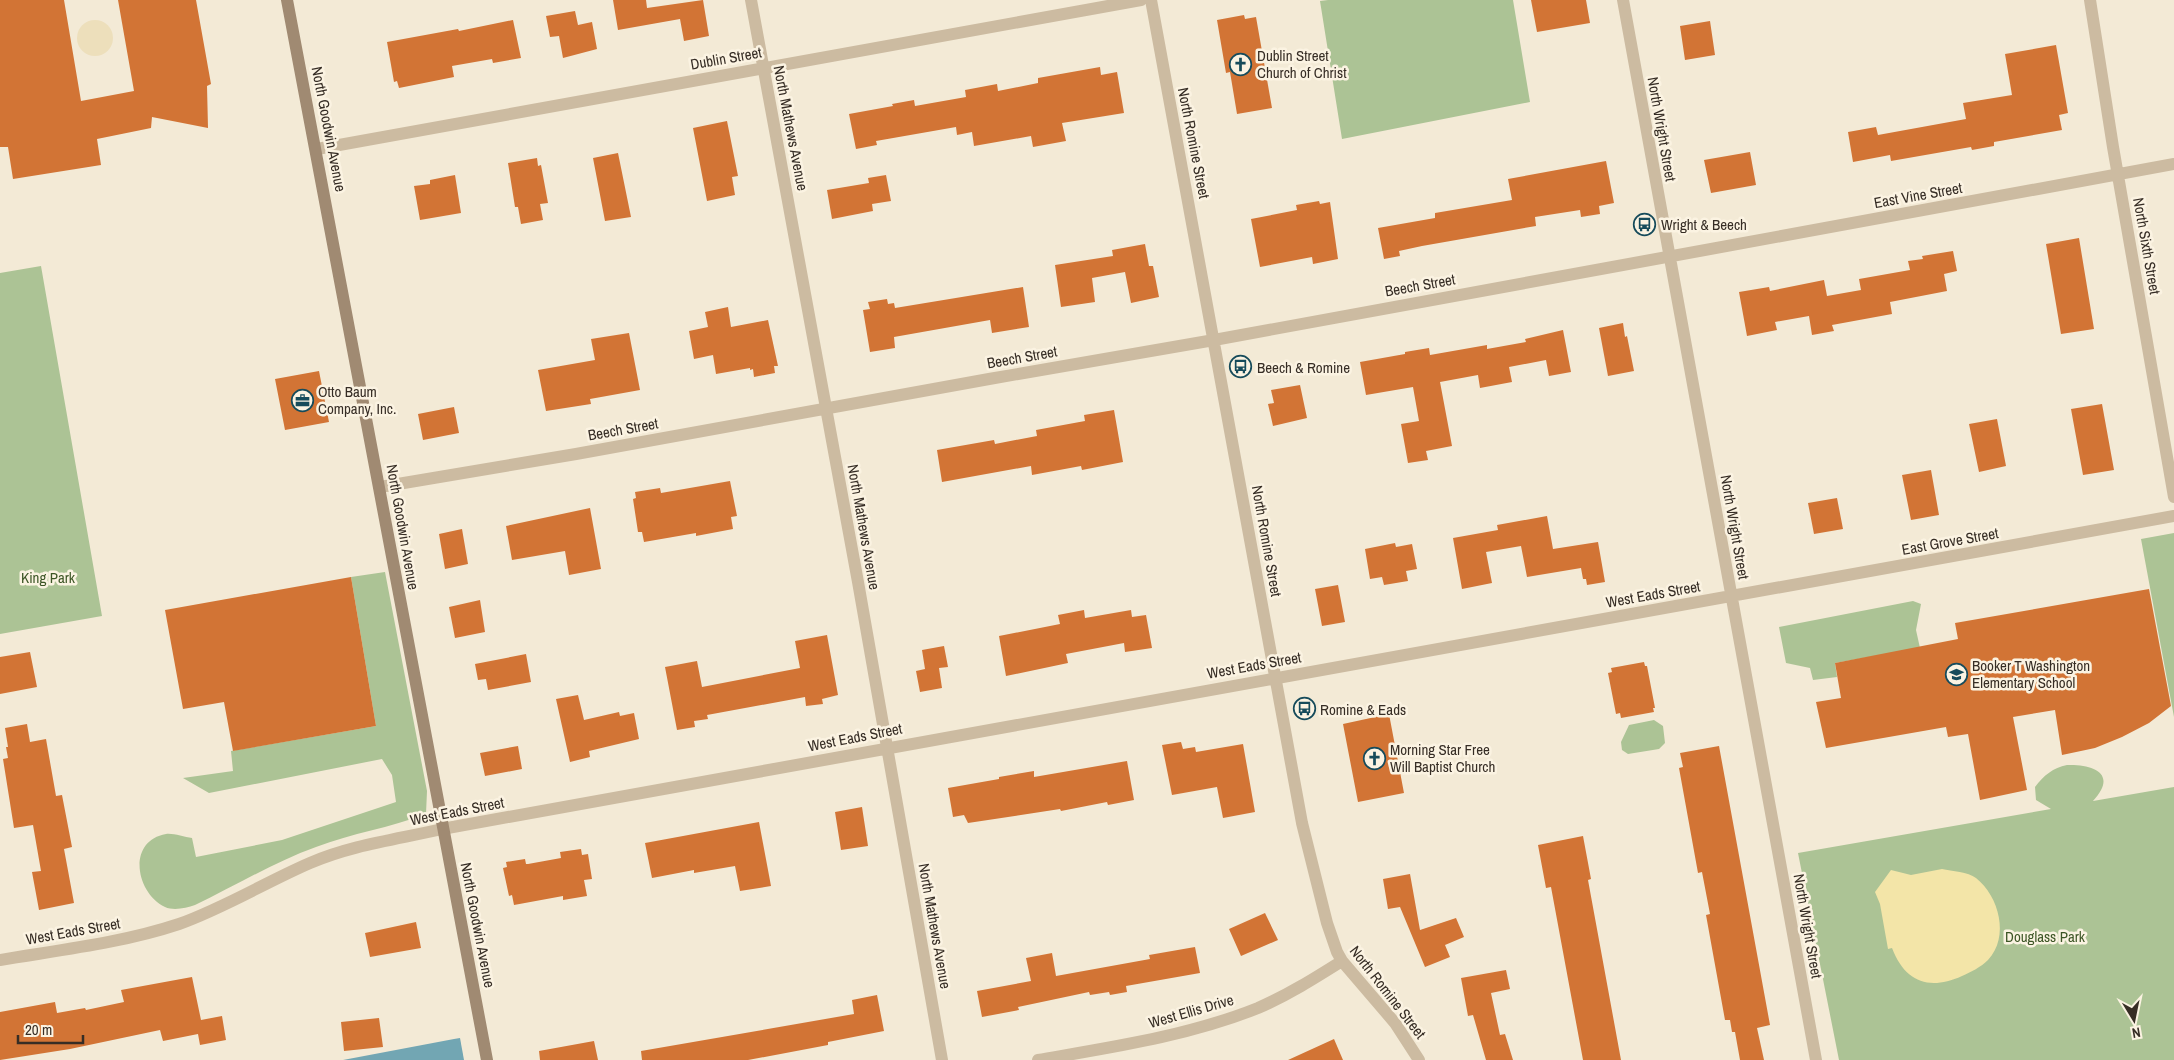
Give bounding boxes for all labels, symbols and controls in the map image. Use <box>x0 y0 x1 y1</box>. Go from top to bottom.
street label: Dublin Street <box>689 41 764 75</box>
place label: Dublin Street Church of Christ <box>1257 45 1347 83</box>
church icon: Dublin Street Church of Christ <box>1229 52 1253 76</box>
street label: North Mathews Avenue <box>769 64 813 192</box>
street label: North Goodwin Avenue <box>307 65 351 193</box>
street label: North Wright Street <box>1642 75 1682 183</box>
street label: North Romine Street <box>1173 86 1215 201</box>
street label: East Vine Street <box>1872 177 1964 213</box>
street label: North Sixth Street <box>2128 196 2166 297</box>
bus stop icon: Wright & Beech <box>1633 212 1657 236</box>
place label: Wright & Beech <box>1661 214 1747 235</box>
street label: Beech Street <box>1383 268 1457 302</box>
street label: Beech Street <box>985 340 1059 374</box>
bus stop icon: Beech & Romine <box>1229 355 1253 379</box>
place label: Beech & Romine <box>1257 357 1350 378</box>
place label: Otto Baum Company, Inc. <box>318 381 396 419</box>
office icon: Otto Baum Company, Inc. <box>290 388 314 412</box>
street label: Beech Street <box>586 412 660 446</box>
street label: North Goodwin Avenue <box>382 463 424 592</box>
street label: North Mathews Avenue <box>843 463 885 591</box>
street label: North Wright Street <box>1715 473 1755 581</box>
street label: North Romine Street <box>1247 484 1287 599</box>
street label: East Grove Street <box>1900 522 2001 560</box>
park label: King Park <box>21 567 76 588</box>
street label: West Eads Street <box>1604 575 1702 613</box>
street label: West Eads Street <box>1205 646 1303 684</box>
place label: Booker T Washington Elementary School <box>1972 655 2090 693</box>
school or university icon: Booker T Washington Elementary School <box>1944 662 1968 686</box>
bus stop icon: Romine & Eads <box>1292 697 1316 721</box>
place label: Romine & Eads <box>1320 699 1406 720</box>
street label: West Eads Street <box>806 717 904 756</box>
place label: Morning Star Free Will Baptist Church <box>1390 739 1495 777</box>
church icon: Morning Star Free Will Baptist Church <box>1362 746 1386 770</box>
street label: West Eads Street <box>408 791 506 830</box>
street label: North Goodwin Avenue <box>456 861 500 989</box>
street label: North Mathews Avenue <box>914 862 956 990</box>
street label: North Wright Street <box>1788 872 1828 980</box>
street label: West Eads Street <box>24 912 122 950</box>
park label: Douglass Park <box>2005 926 2086 947</box>
street label: North Romine Street <box>1345 941 1431 1043</box>
street label: West Ellis Drive <box>1146 989 1236 1033</box>
north arrow <box>2109 995 2159 1045</box>
scale bar <box>18 1012 82 1044</box>
text: 20 m <box>25 1019 52 1040</box>
text: N <box>2131 1023 2142 1042</box>

